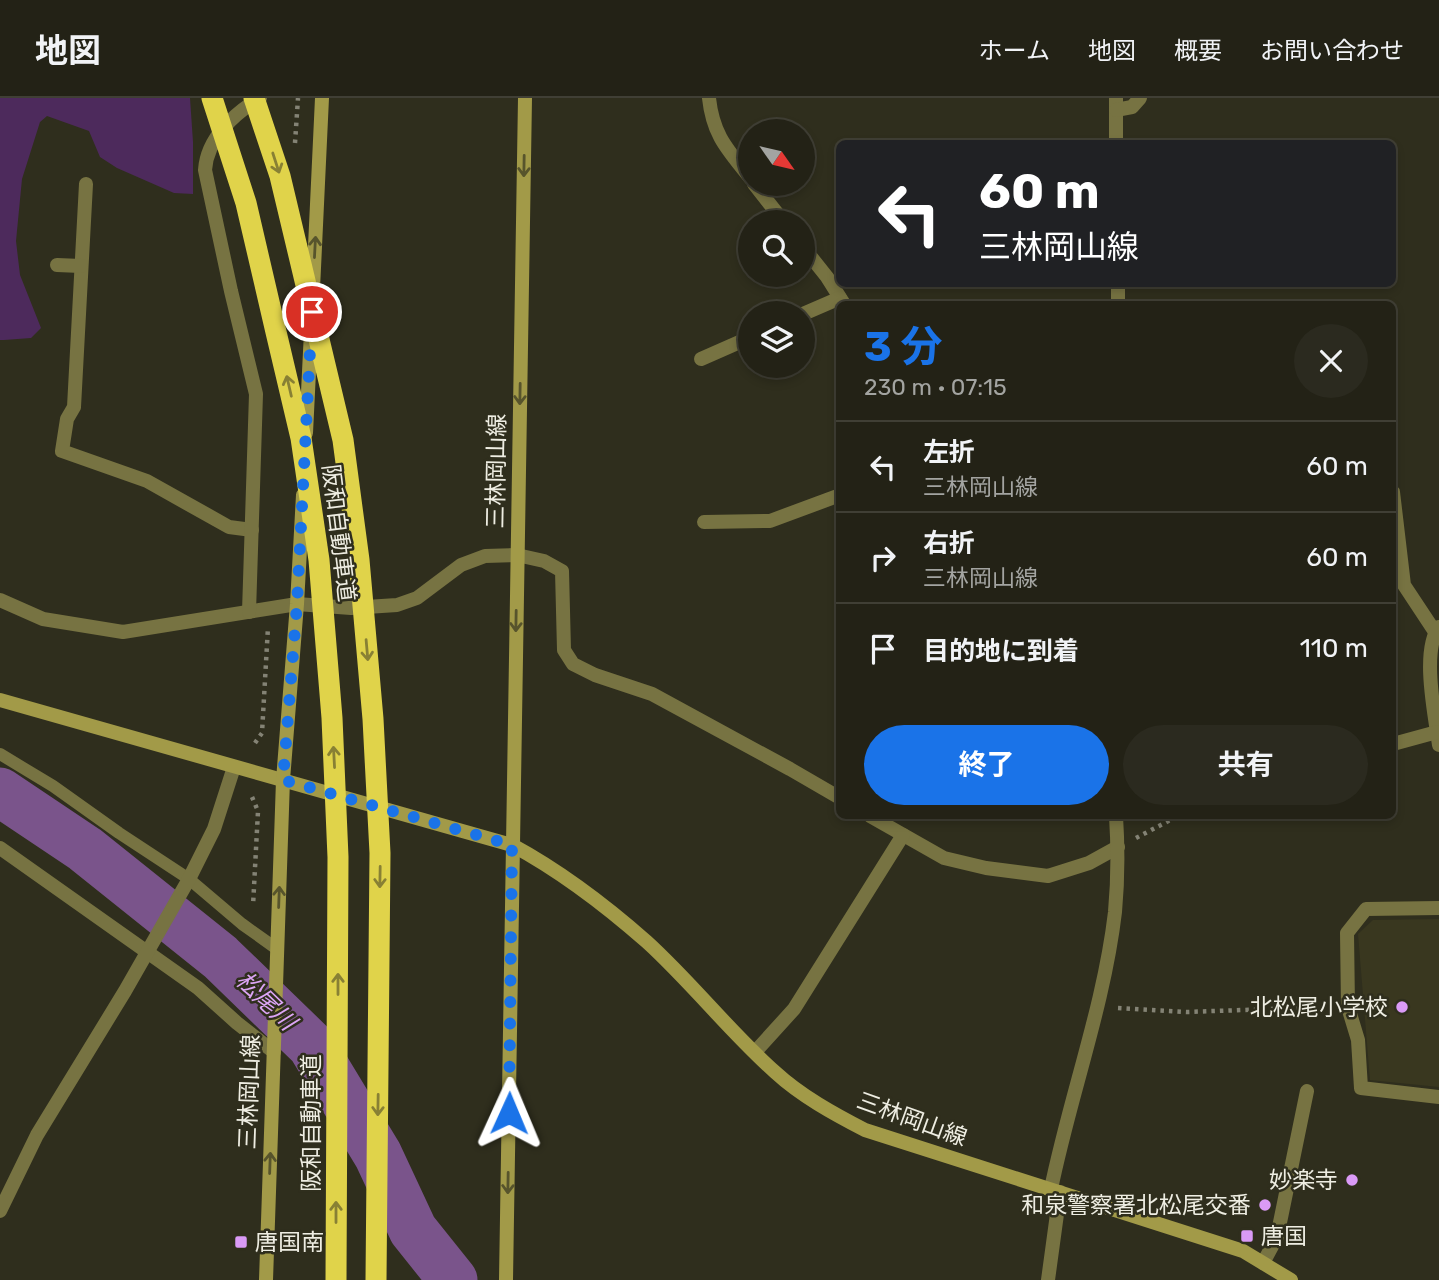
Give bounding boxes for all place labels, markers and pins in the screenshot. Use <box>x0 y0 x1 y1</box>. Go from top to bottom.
pin <box>282 282 342 342</box>
place label: 北松尾小学校 <box>1250 993 1388 1021</box>
marker: 北松尾小学校 <box>1394 999 1410 1015</box>
place label: 妙楽寺 <box>1269 1166 1338 1194</box>
marker: 妙楽寺 <box>1344 1172 1360 1188</box>
place label: 和泉警察署北松尾交番 <box>1021 1191 1251 1219</box>
marker: 和泉警察署北松尾交番 <box>1257 1197 1273 1213</box>
place label: 唐国 <box>1261 1222 1307 1250</box>
place label: 唐国南 <box>255 1228 324 1256</box>
marker: 唐国 <box>1239 1228 1255 1244</box>
marker: 唐国南 <box>233 1234 249 1250</box>

